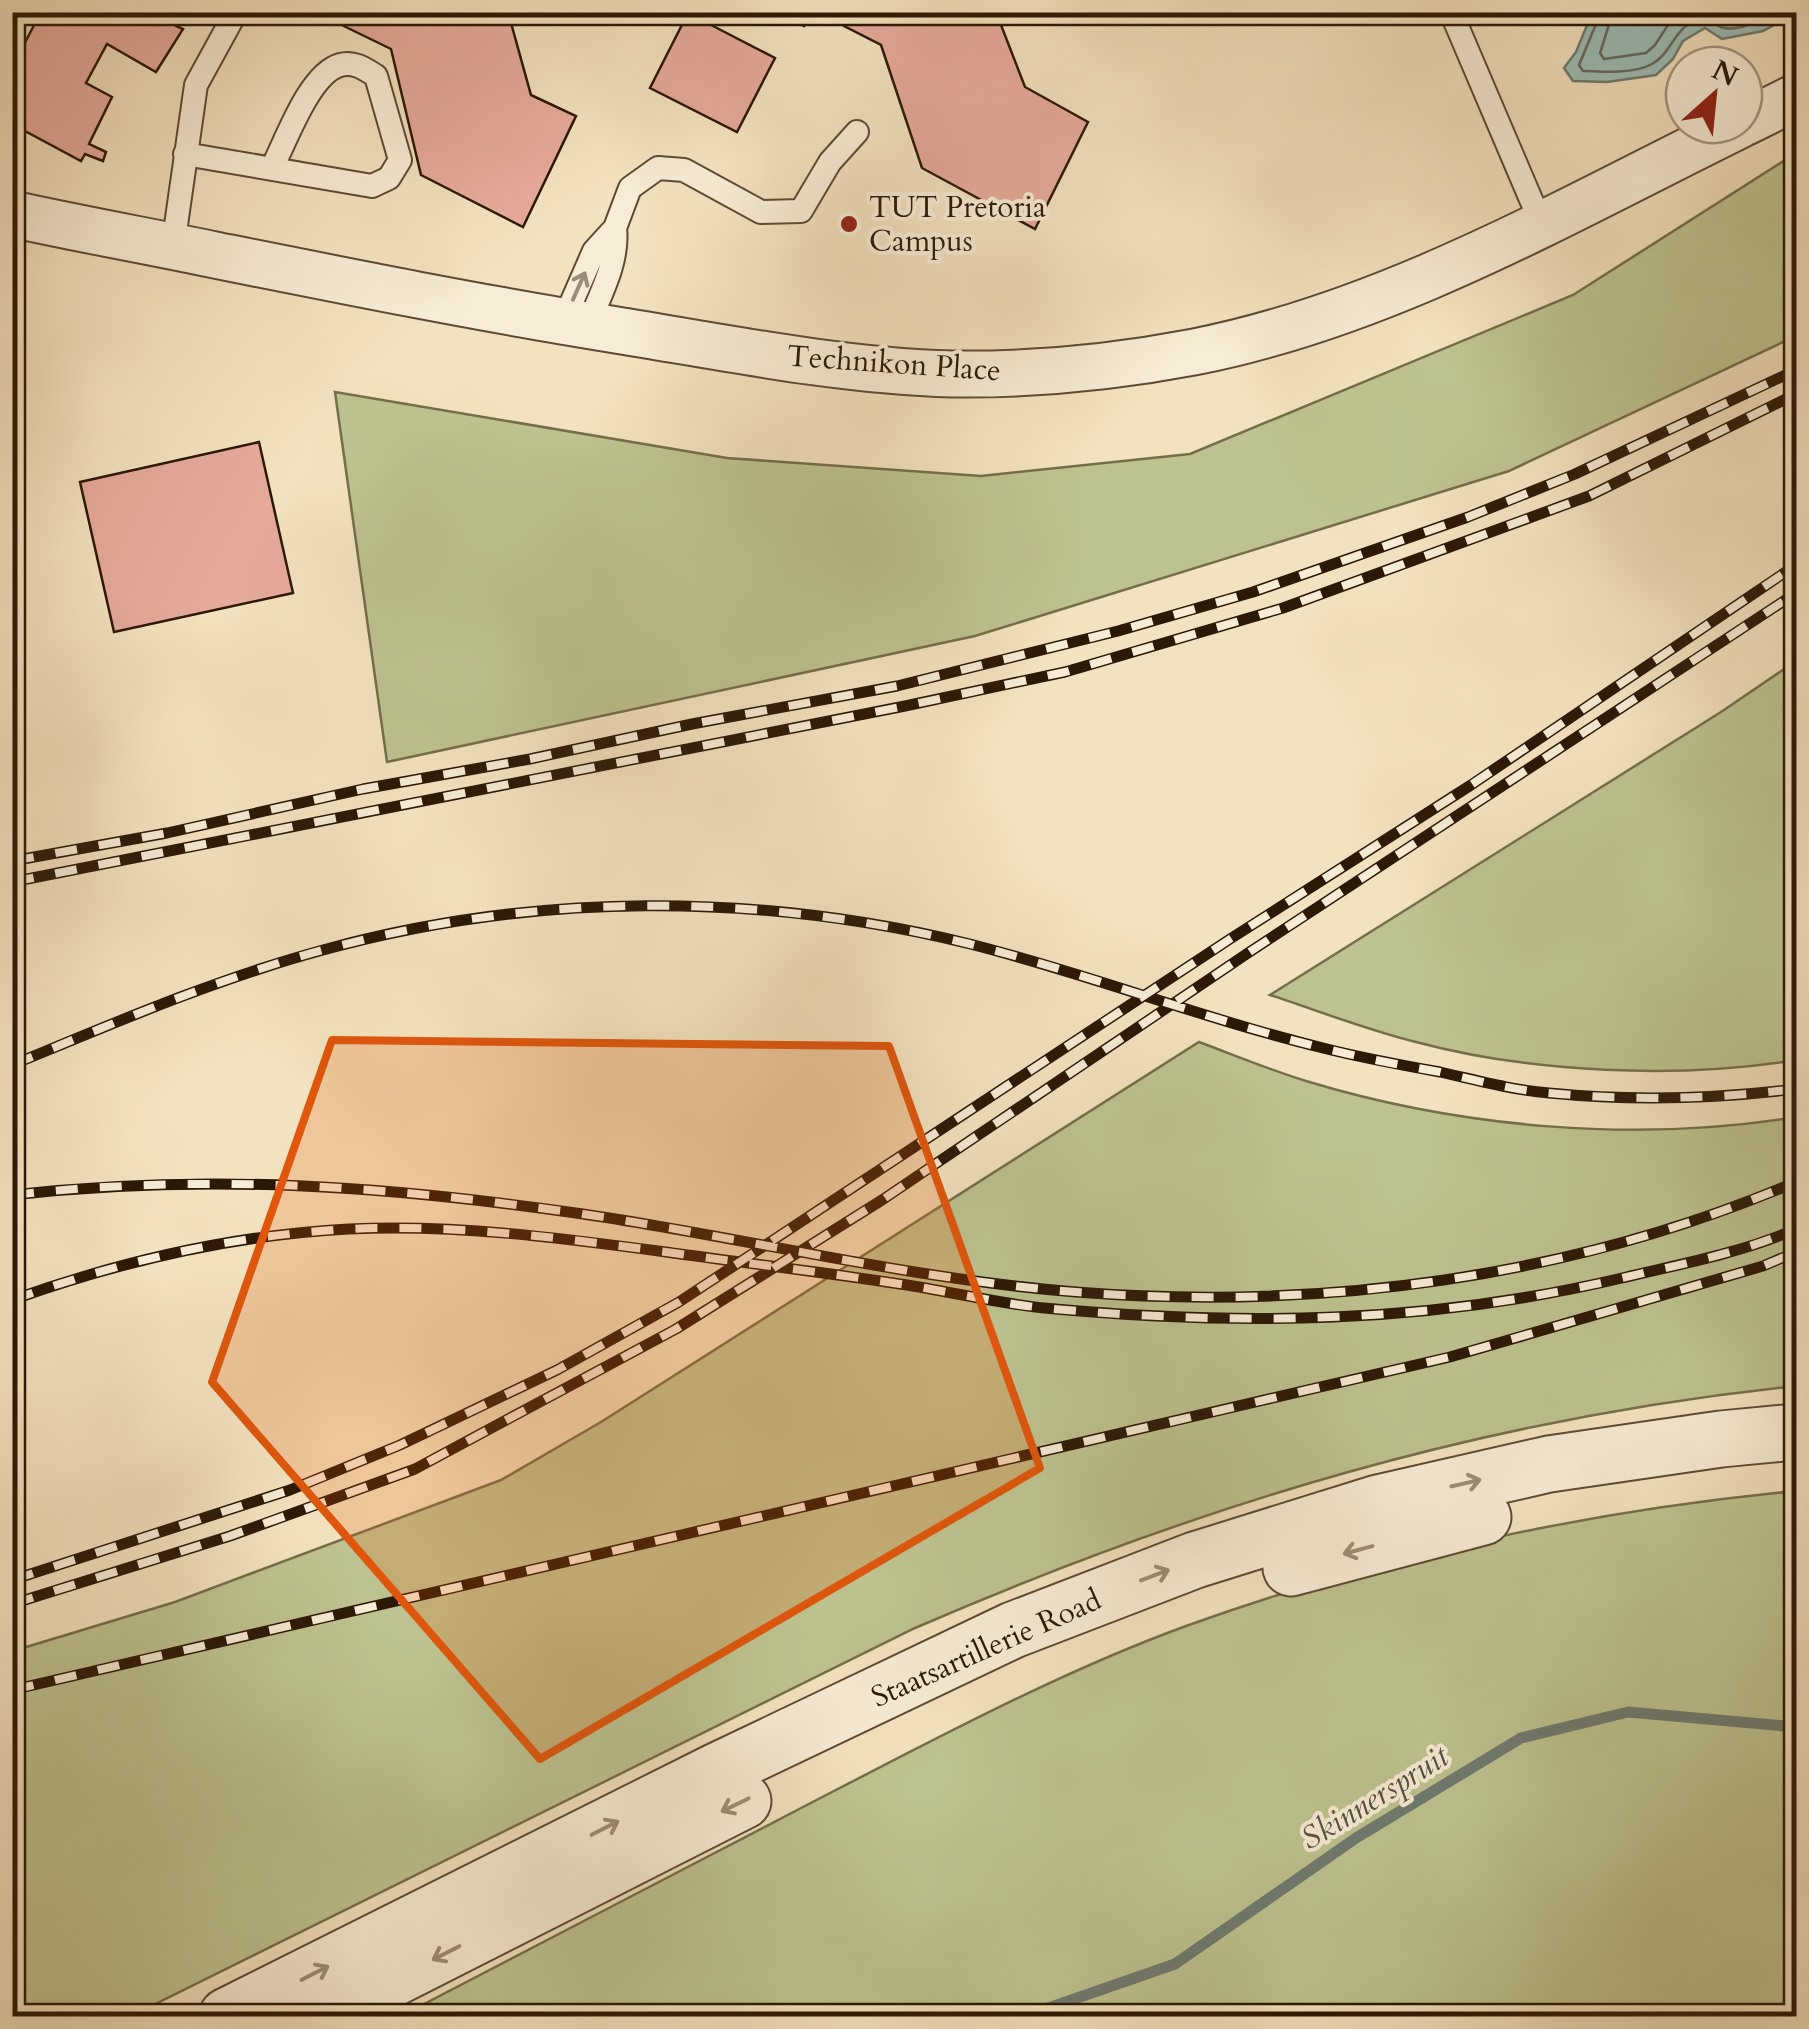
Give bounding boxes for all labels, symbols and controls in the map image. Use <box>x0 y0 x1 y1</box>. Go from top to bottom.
north arrow <box>1664 45 1764 145</box>
text: N <box>1705 51 1744 96</box>
place label: TUT Pretoria Campus <box>869 187 1046 262</box>
marker: TUT Pretoria Campus <box>838 213 860 235</box>
one-way arrow <box>571 271 589 302</box>
street label: Technikon Place <box>786 336 1002 391</box>
one-way arrow <box>1449 1473 1481 1491</box>
one-way arrow <box>1343 1541 1374 1560</box>
one-way arrow <box>1139 1565 1169 1583</box>
street label: Staatsartillerie Road <box>865 1579 1108 1718</box>
water label: Skinnerspruit <box>1292 1735 1458 1861</box>
one-way arrow <box>721 1797 751 1816</box>
one-way arrow <box>590 1817 620 1836</box>
one-way arrow <box>431 1944 461 1963</box>
one-way arrow <box>299 1963 329 1982</box>

